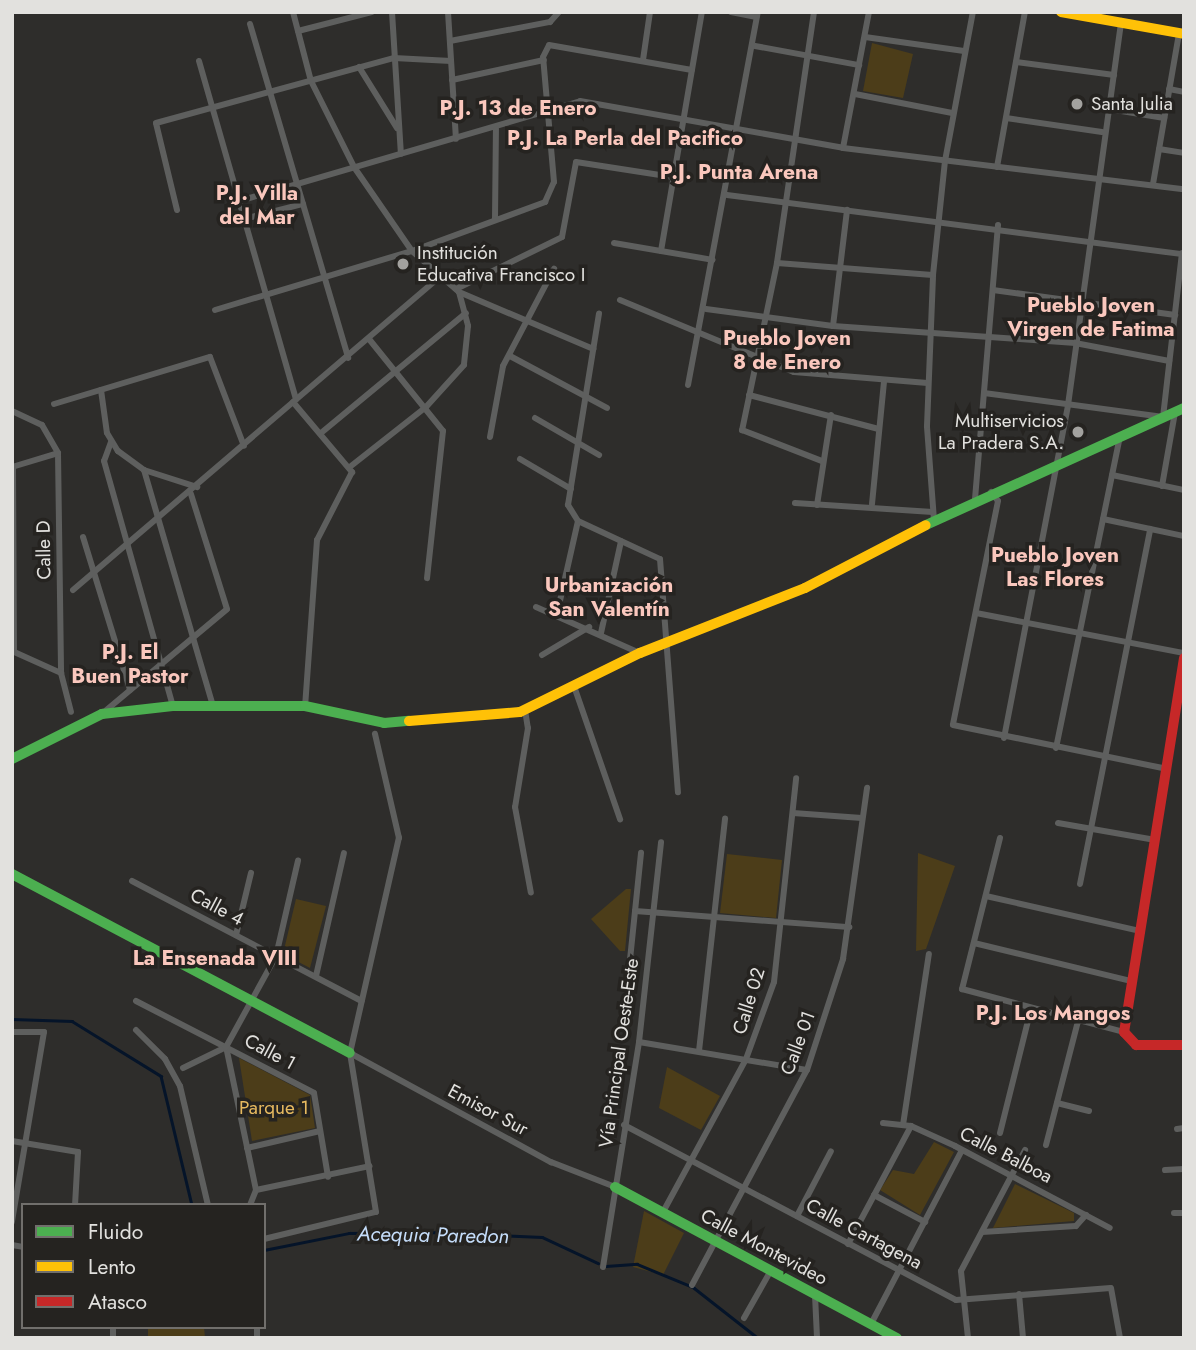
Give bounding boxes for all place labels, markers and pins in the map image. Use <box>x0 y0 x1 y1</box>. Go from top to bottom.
place label: Santa Julia <box>1091 93 1173 115</box>
marker: Santa Julia <box>1069 96 1085 112</box>
place label: Institución Educativa Francisco I <box>417 242 585 286</box>
marker: Institución Educativa Francisco I <box>395 256 411 272</box>
place label: Multiservicios La Pradera S.A. <box>938 410 1064 454</box>
marker: Multiservicios La Pradera S.A. <box>1070 424 1086 440</box>

